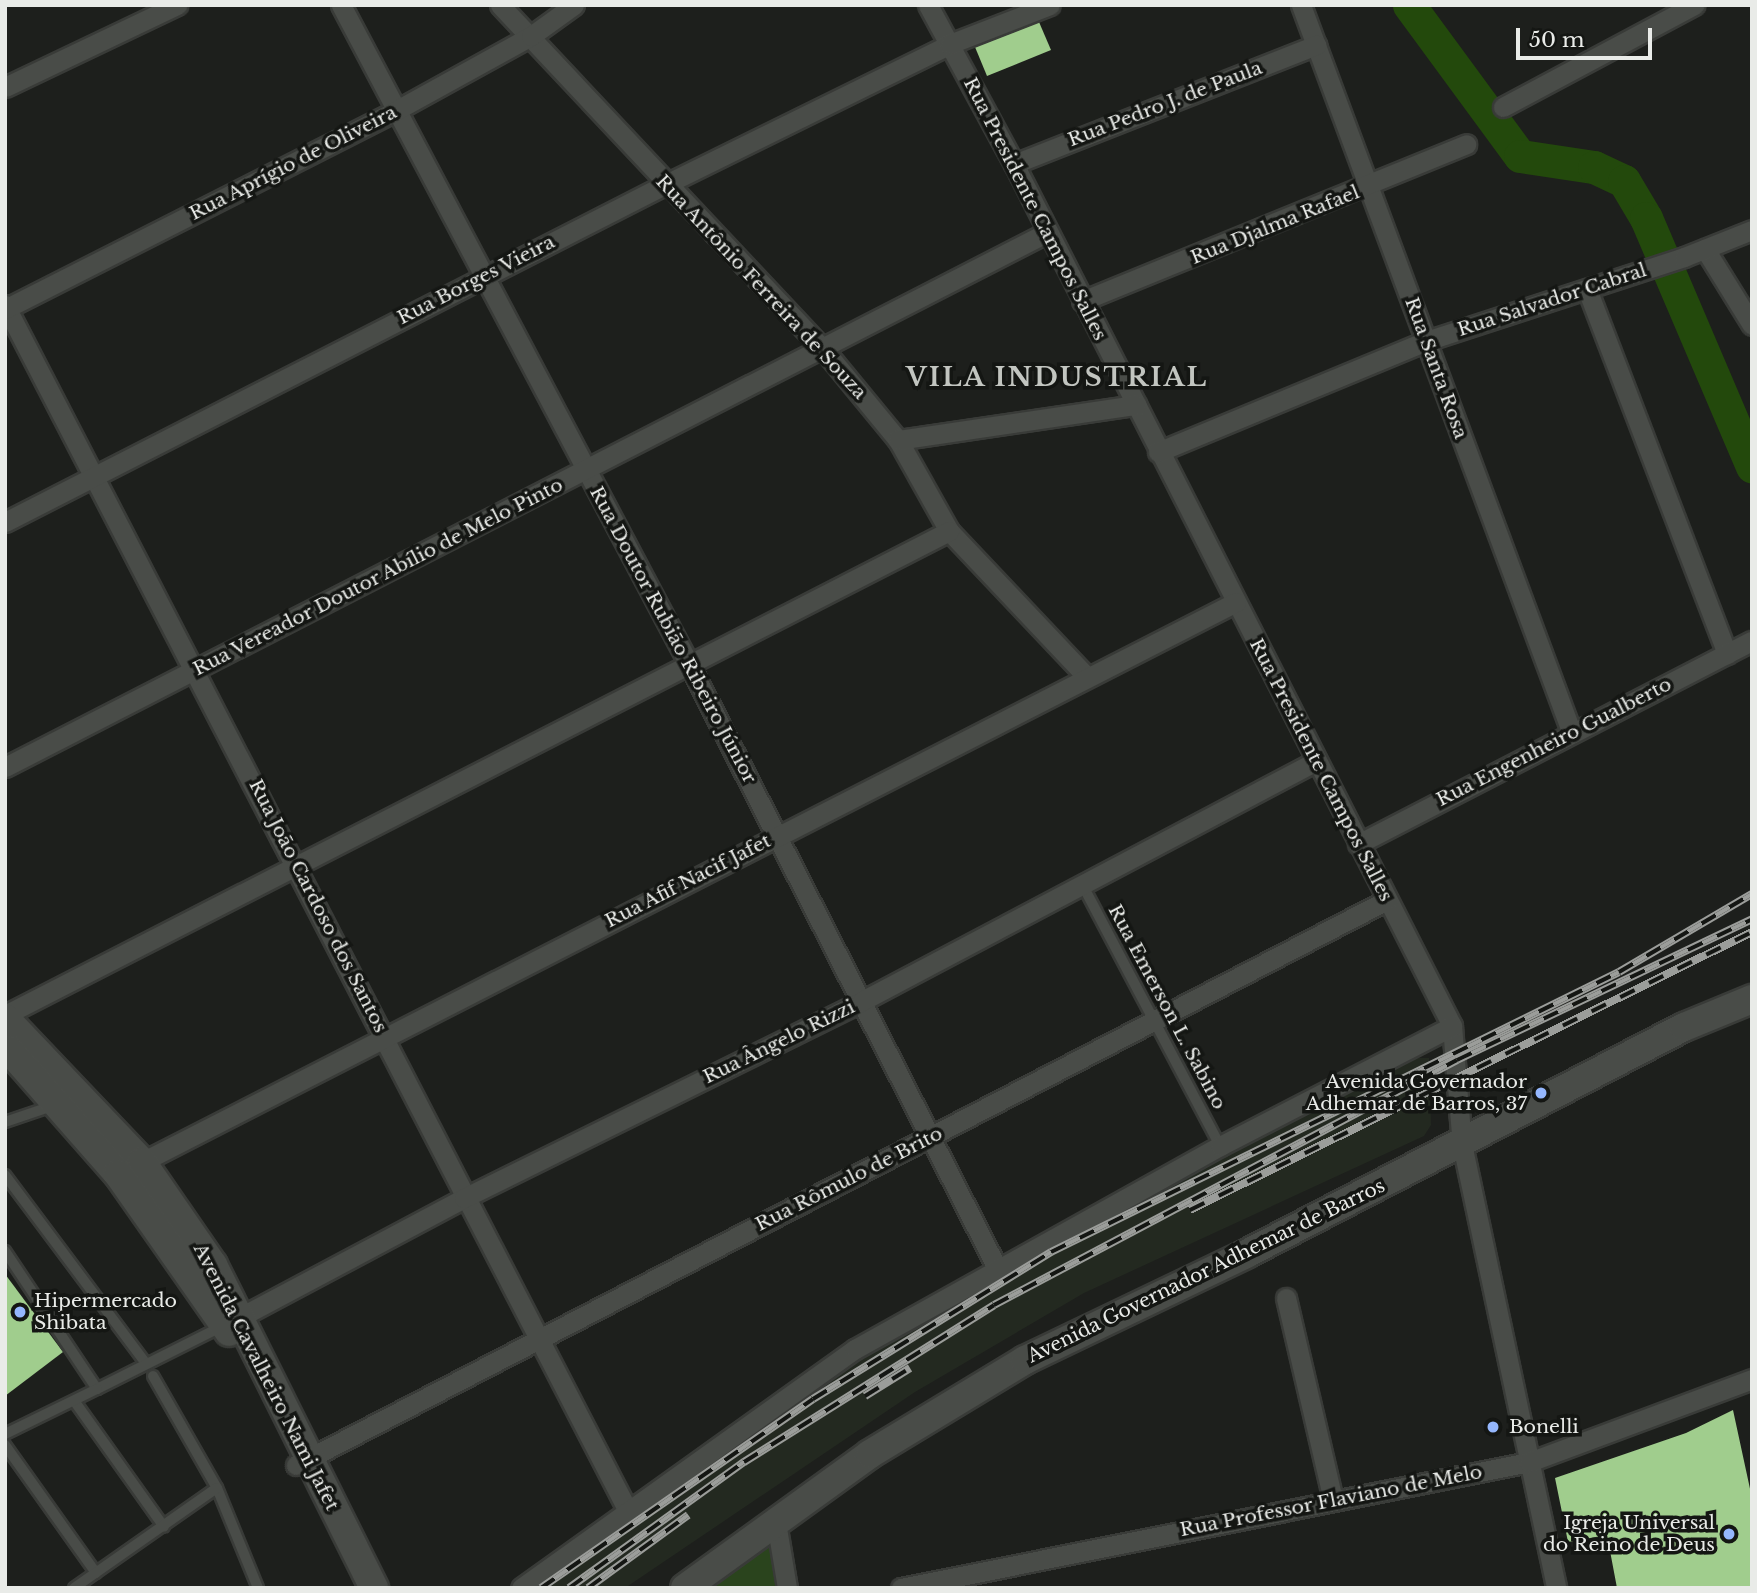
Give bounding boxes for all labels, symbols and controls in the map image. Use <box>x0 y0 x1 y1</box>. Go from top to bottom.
scale bar <box>1519 14 1656 58</box>
text: 50 m <box>1529 27 1584 53</box>
street label: Rua Pedro J. de Paula <box>1065 56 1265 152</box>
street label: Rua Presidente Campos Salles <box>959 74 1111 344</box>
street label: Rua Aprígio de Oliveira <box>185 101 401 225</box>
street label: Rua Antônio Ferreira de Souza <box>651 170 871 404</box>
street label: Rua Djalma Rafael <box>1187 181 1363 269</box>
street label: Rua Borges Vieira <box>393 230 559 330</box>
street label: Rua Salvador Cabral <box>1454 259 1650 341</box>
street label: Rua Santa Rosa <box>1400 294 1472 442</box>
district label: VILA INDUSTRIAL <box>907 362 1207 394</box>
street label: Rua Vereador Doutor Abílio de Melo Pinto <box>188 473 568 681</box>
street label: Rua Doutor Rubião Ribeiro Júnior <box>585 482 761 788</box>
street label: Rua Presidente Campos Salles <box>1245 635 1397 905</box>
street label: Rua Engenheiro Gualberto <box>1433 673 1675 811</box>
street label: Rua João Cardoso dos Santos <box>244 775 392 1037</box>
street label: Rua Afif Nacif Jafet <box>601 829 775 933</box>
street label: Rua Emerson L. Sabino <box>1103 901 1231 1113</box>
street label: Rua Ângelo Rizzi <box>699 995 859 1089</box>
place label: Avenida Governador Adhemar de Barros, 37 <box>1305 1071 1527 1115</box>
marker: Avenida Governador Adhemar de Barros, 37 <box>1533 1085 1549 1101</box>
street label: Rua Rômulo de Brito <box>752 1122 946 1236</box>
street label: Avenida Governador Adhemar de Barros <box>1023 1174 1389 1368</box>
street label: Avenida Cavalheiro Nami Jafet <box>188 1239 344 1515</box>
place label: Hipermercado Shibata <box>34 1290 177 1334</box>
marker: Hipermercado Shibata <box>12 1304 28 1320</box>
place label: Bonelli <box>1509 1416 1579 1438</box>
marker: Bonelli <box>1483 1417 1503 1437</box>
street label: Rua Professor Flaviano de Melo <box>1178 1460 1484 1542</box>
place label: Igreja Universal do Reino de Deus <box>1543 1512 1715 1556</box>
marker: Igreja Universal do Reino de Deus <box>1721 1526 1737 1542</box>

